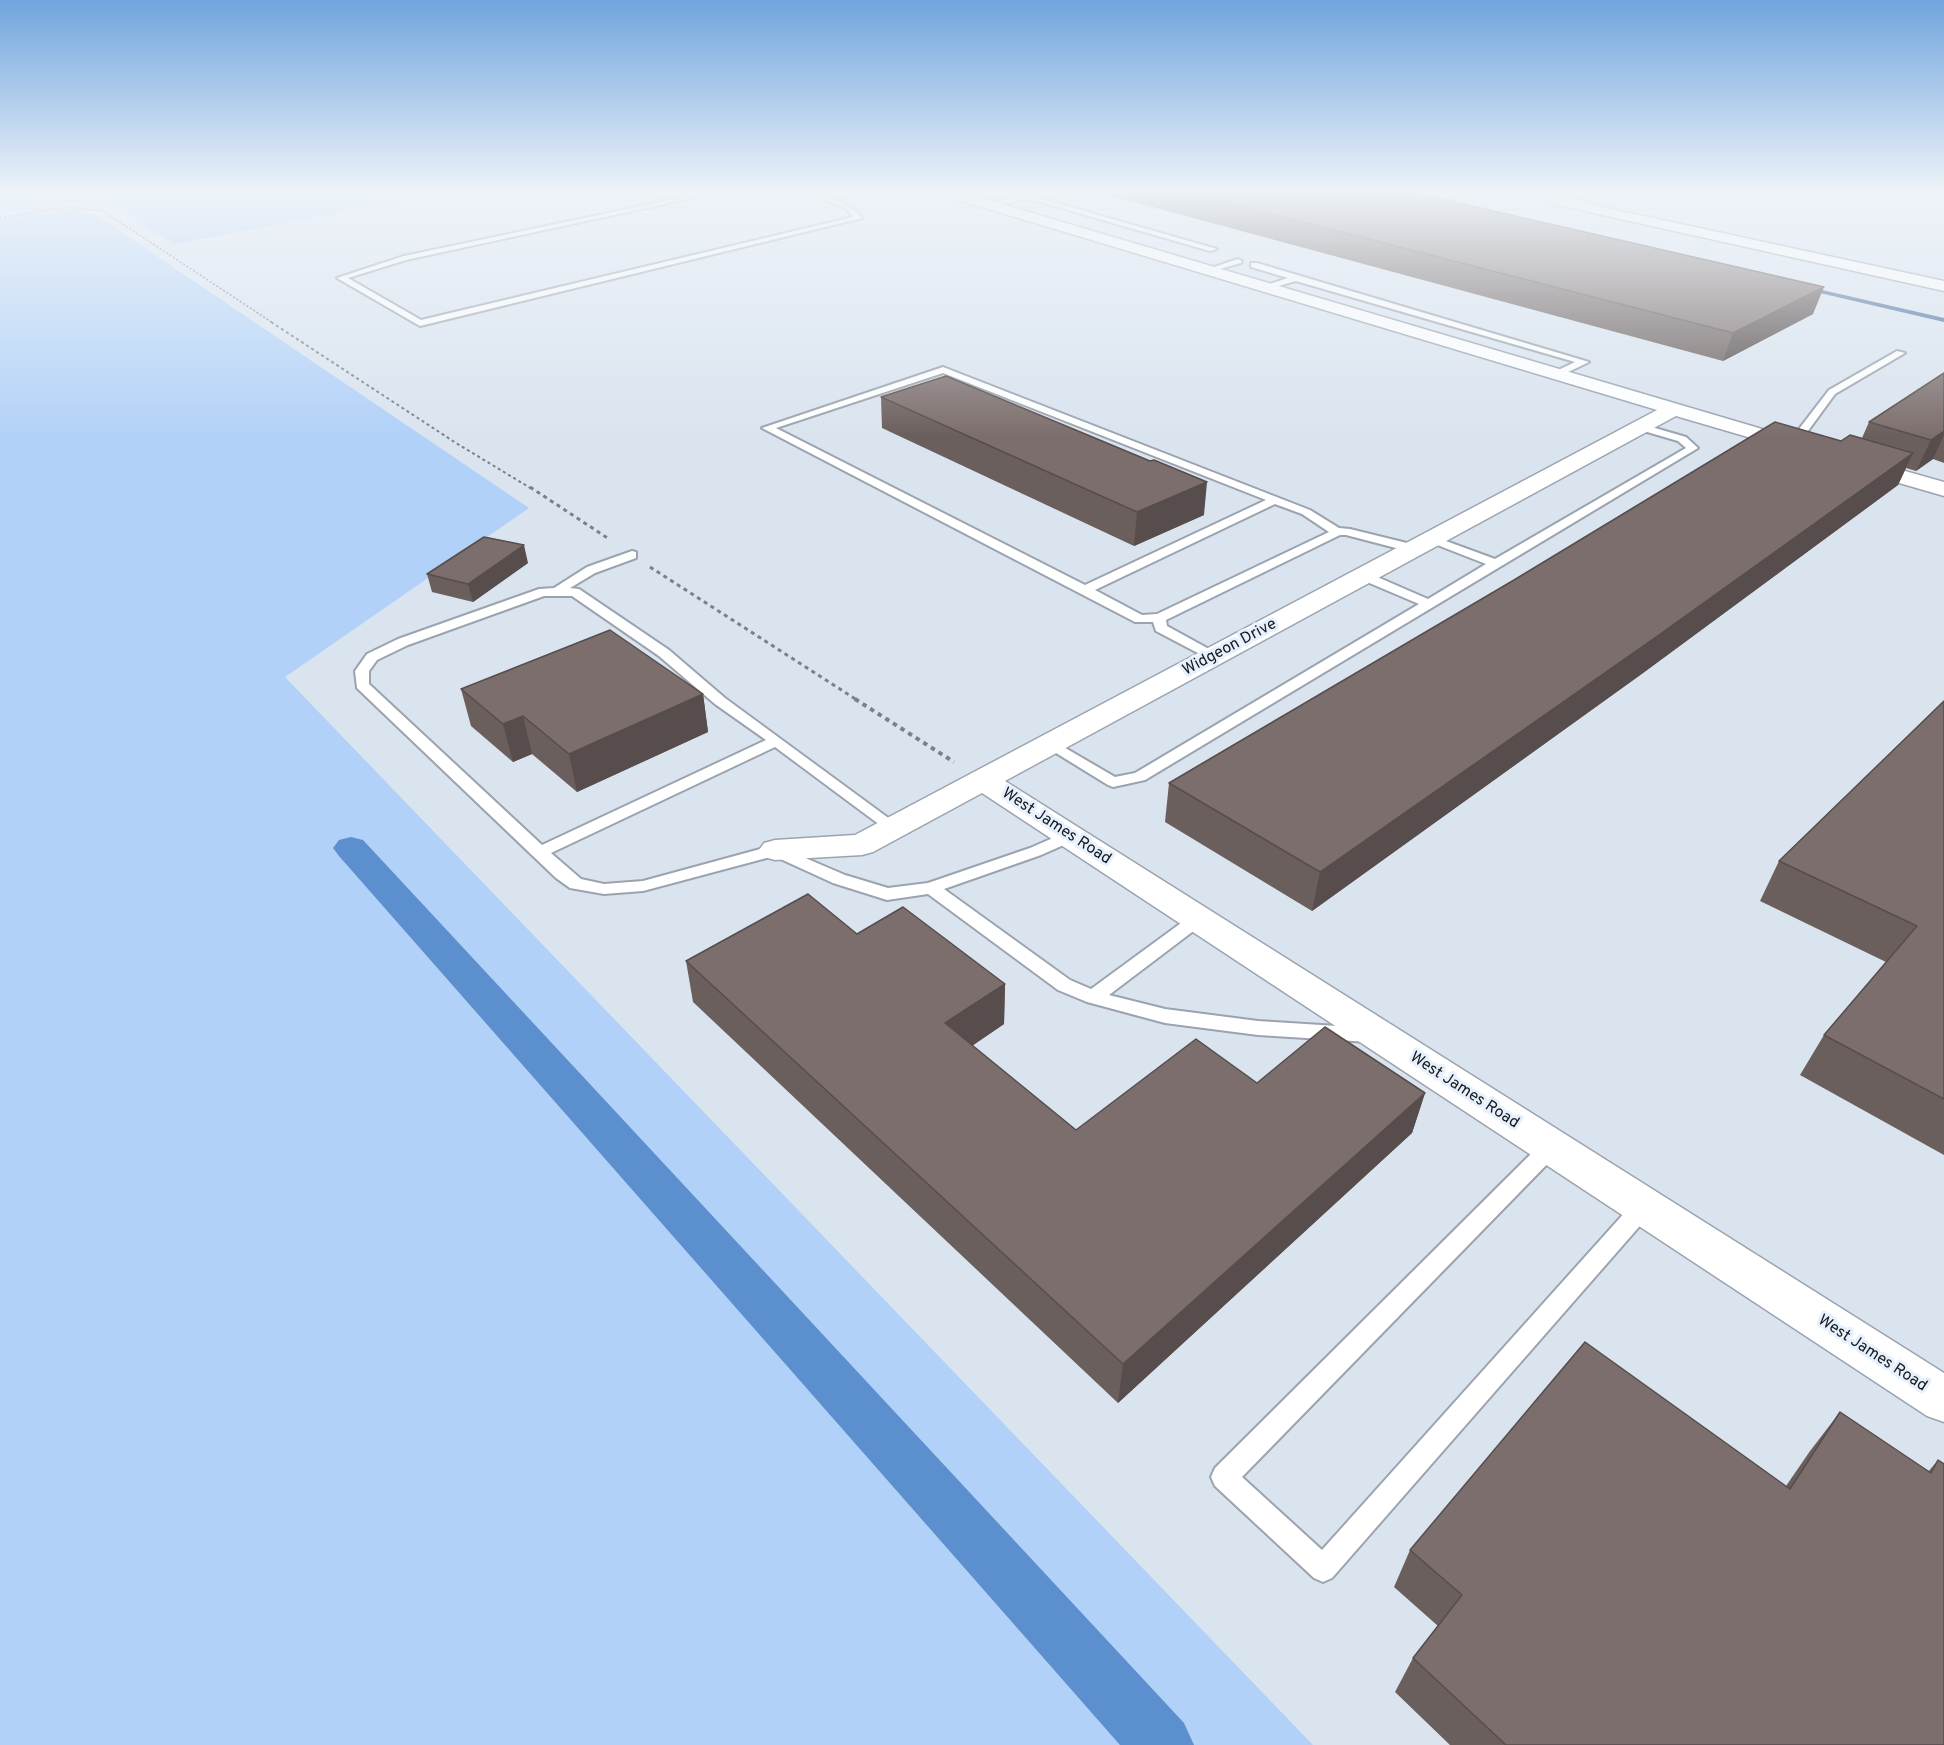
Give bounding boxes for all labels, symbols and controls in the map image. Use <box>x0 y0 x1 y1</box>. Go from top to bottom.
street label: Widgeon Drive <box>1180 615 1280 681</box>
street label: West James Road <box>998 784 1114 870</box>
street label: West James Road <box>1406 1048 1522 1134</box>
street label: West James Road <box>1814 1311 1930 1397</box>

